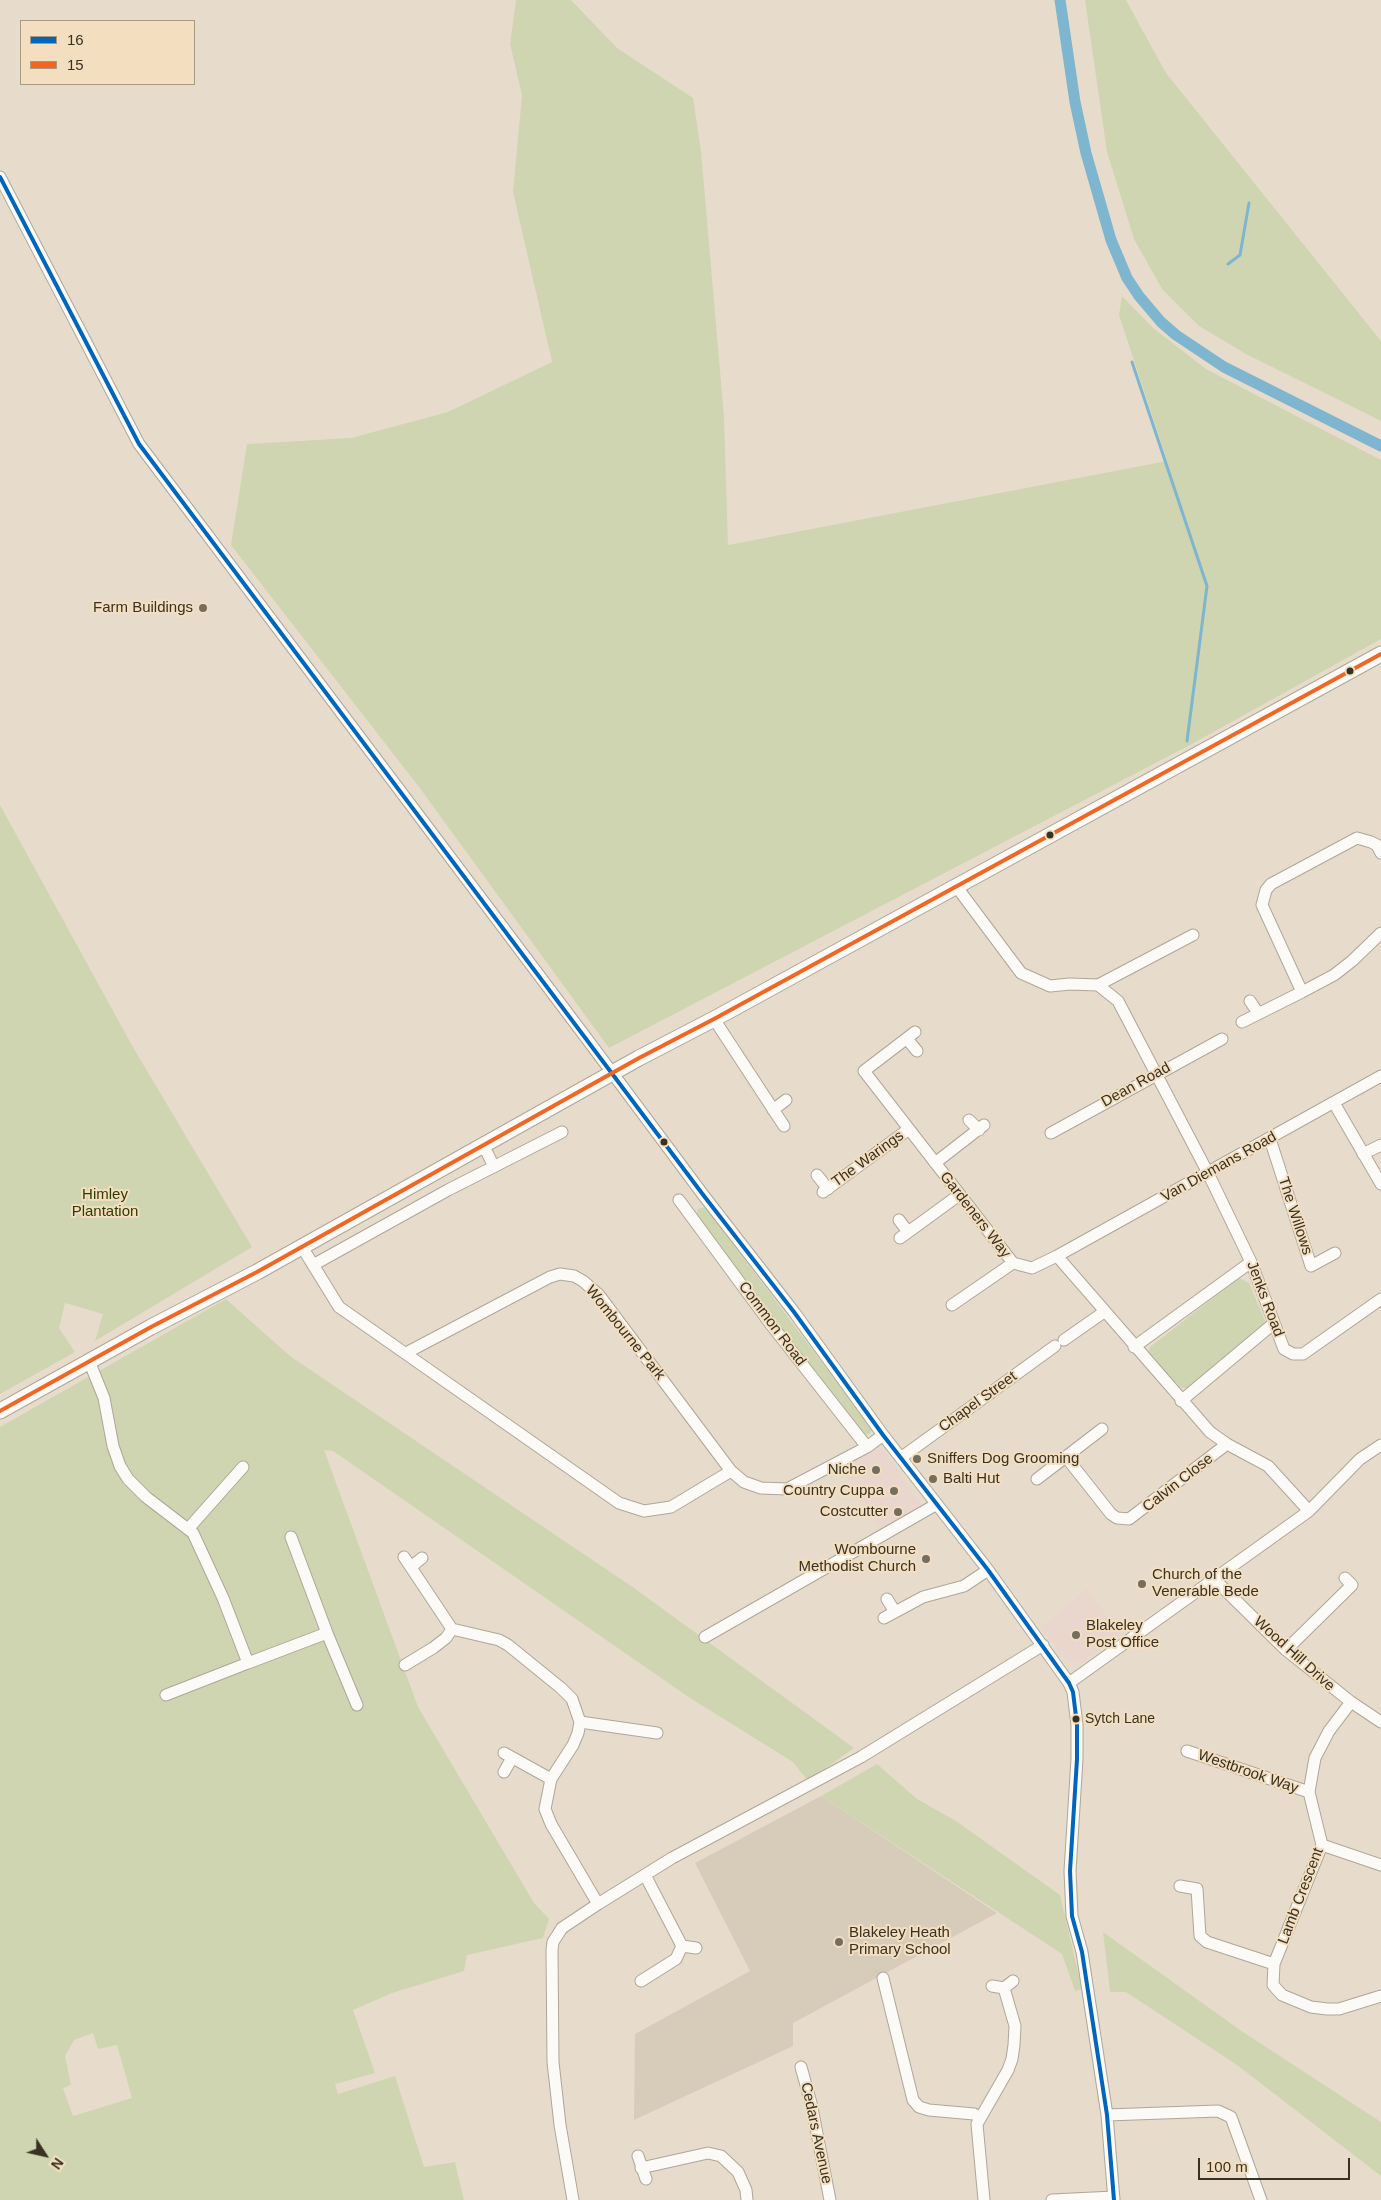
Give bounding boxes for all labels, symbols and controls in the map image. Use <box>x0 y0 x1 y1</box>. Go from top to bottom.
legend <box>20 20 195 85</box>
text: 16 <box>67 31 84 48</box>
text: 15 <box>67 56 84 73</box>
place label: Farm Buildings <box>93 599 193 617</box>
marker: Farm Buildings <box>197 602 209 614</box>
unlabelled marker <box>1345 666 1355 676</box>
unlabelled marker <box>1045 830 1055 840</box>
street label: Dean Road <box>1098 1059 1174 1111</box>
street label: The Warings <box>829 1127 907 1191</box>
street label: Van Diemans Road <box>1158 1128 1280 1206</box>
unlabelled marker <box>659 1137 669 1147</box>
street label: Gardeners Way <box>936 1168 1014 1262</box>
street label: The Willows <box>1274 1175 1316 1257</box>
park label: Himley Plantation <box>72 1186 138 1221</box>
street label: Jenks Road <box>1242 1259 1288 1339</box>
street label: Common Road <box>734 1278 810 1370</box>
street label: Wombourne Park <box>581 1282 669 1384</box>
street label: Chapel Street <box>936 1368 1020 1436</box>
place label: Sniffers Dog Grooming <box>927 1450 1079 1468</box>
street label: Calvin Close <box>1139 1450 1217 1516</box>
marker: Sniffers Dog Grooming <box>911 1453 923 1465</box>
place label: Niche <box>828 1461 866 1479</box>
marker: Niche <box>870 1464 882 1476</box>
place label: Balti Hut <box>943 1470 1000 1488</box>
marker: Balti Hut <box>927 1473 939 1485</box>
place label: Country Cuppa <box>783 1482 884 1500</box>
marker: Country Cuppa <box>888 1485 900 1497</box>
place label: Costcutter <box>820 1503 888 1521</box>
marker: Costcutter <box>892 1506 904 1518</box>
place label: Wombourne Methodist Church <box>798 1541 916 1576</box>
marker: Wombourne Methodist Church <box>920 1553 932 1565</box>
place label: Church of the Venerable Bede <box>1152 1566 1259 1601</box>
marker: Church of the Venerable Bede <box>1136 1578 1148 1590</box>
street label: Wood Hill Drive <box>1250 1613 1338 1695</box>
place label: Blakeley Post Office <box>1086 1617 1159 1652</box>
marker: Blakeley Post Office <box>1070 1629 1082 1641</box>
place label: Sytch Lane <box>1085 1711 1155 1727</box>
marker: Sytch Lane <box>1071 1714 1081 1724</box>
street label: Westbrook Way <box>1195 1746 1301 1798</box>
street label: Lamb Crescent <box>1274 1845 1328 1947</box>
place label: Blakeley Heath Primary School <box>849 1924 951 1959</box>
marker: Blakeley Heath Primary School <box>833 1936 845 1948</box>
street label: Cedars Avenue <box>796 2081 836 2185</box>
north arrow <box>20 2130 70 2180</box>
scale bar <box>1201 2148 1354 2180</box>
text: N <box>48 2155 67 2172</box>
text: 100 m <box>1206 2158 1248 2175</box>

